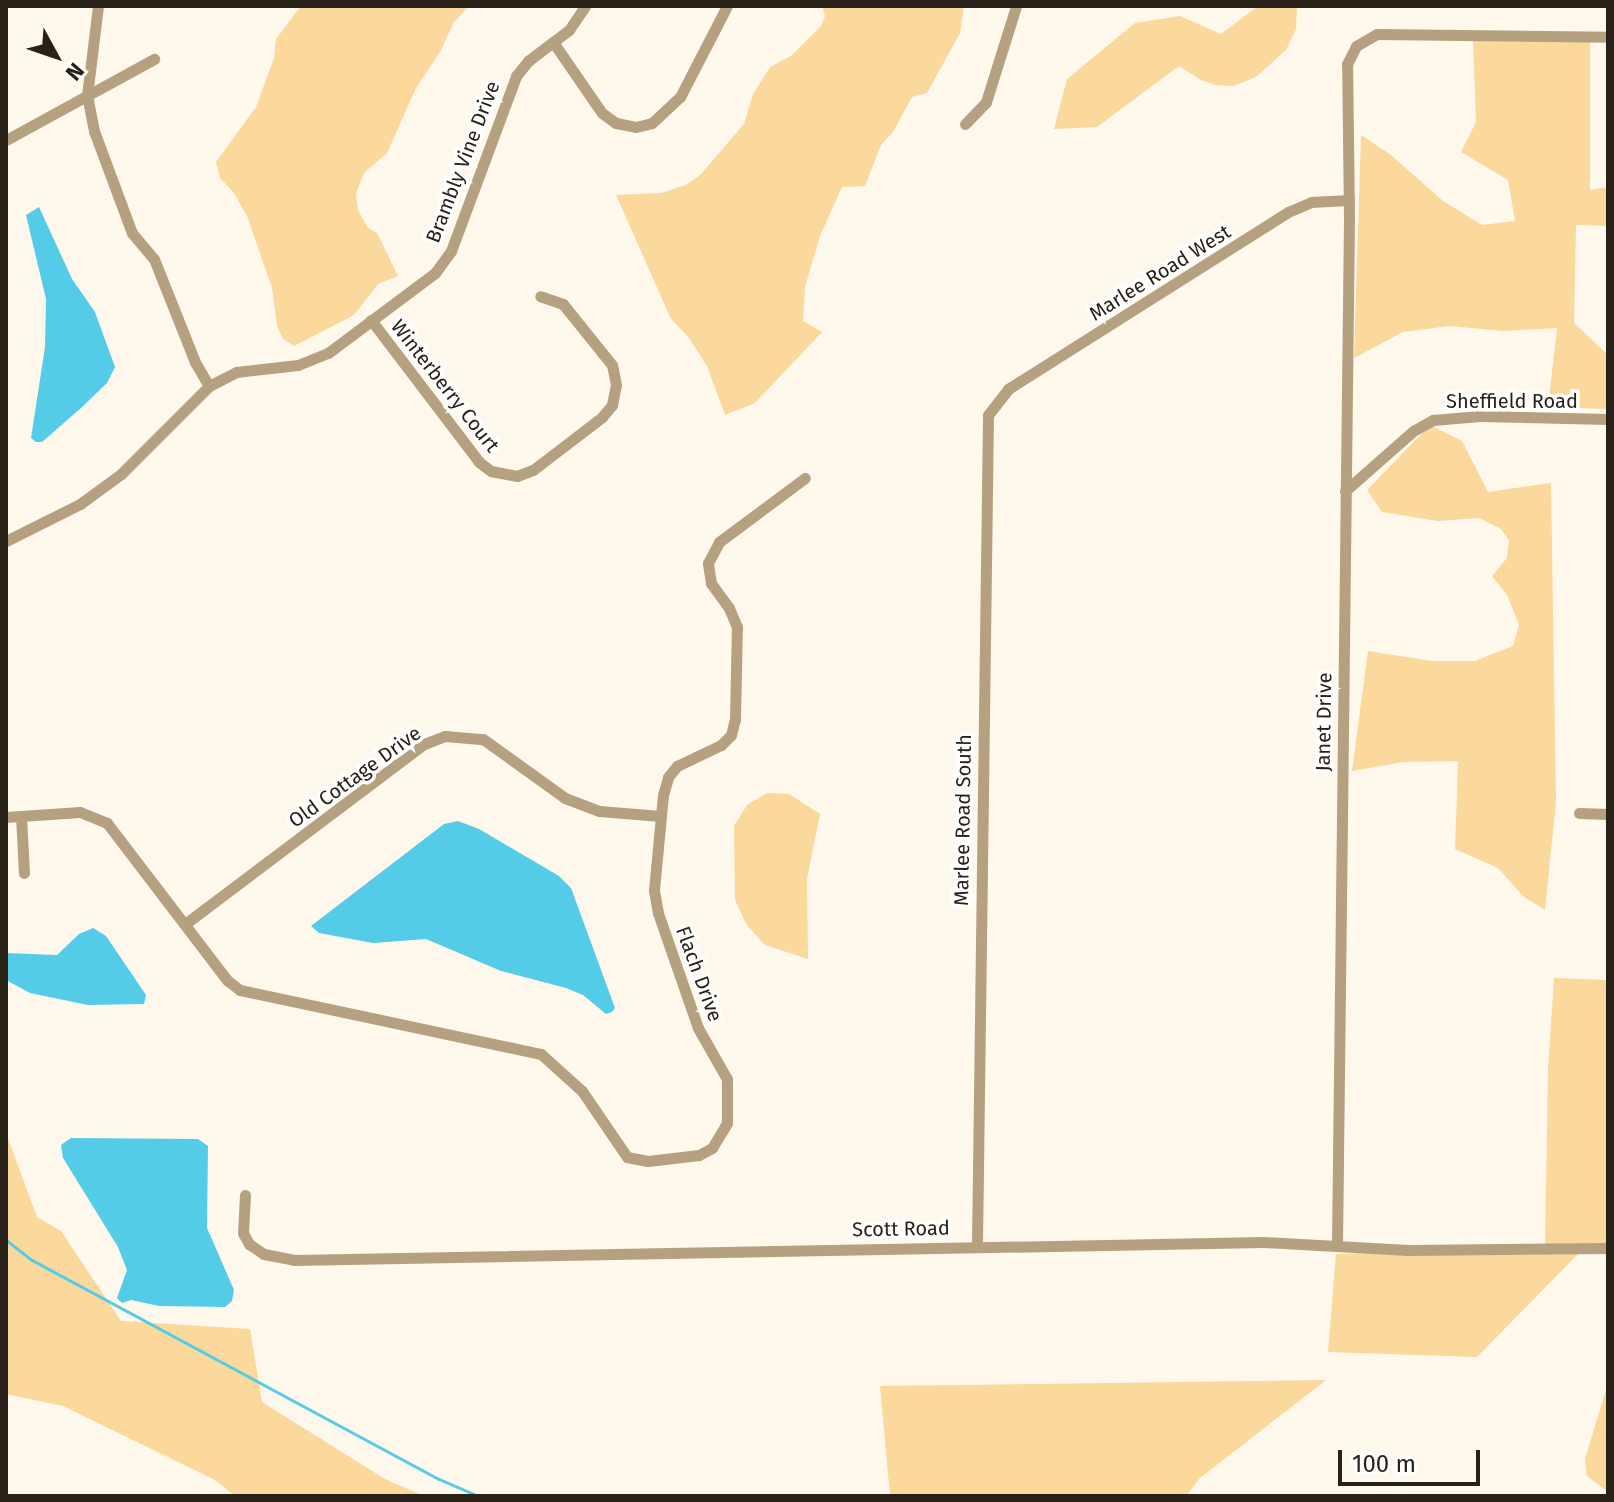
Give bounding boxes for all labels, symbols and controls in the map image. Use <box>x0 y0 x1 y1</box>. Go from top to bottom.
north arrow <box>16 16 96 96</box>
text: N <box>60 57 90 86</box>
street label: Brambly Vine Drive <box>421 78 505 246</box>
street label: Marlee Road West <box>1085 220 1235 326</box>
street label: Winterberry Court <box>386 315 504 457</box>
street label: Sheffield Road <box>1446 389 1578 413</box>
street label: Janet Drive <box>1311 672 1337 772</box>
street label: Old Cottage Drive <box>284 721 426 833</box>
street label: Marlee Road South <box>950 734 976 906</box>
street label: Flach Drive <box>671 923 727 1025</box>
street label: Scott Road <box>852 1216 950 1242</box>
scale bar <box>1342 1434 1484 1484</box>
text: 100 m <box>1352 1450 1416 1478</box>

